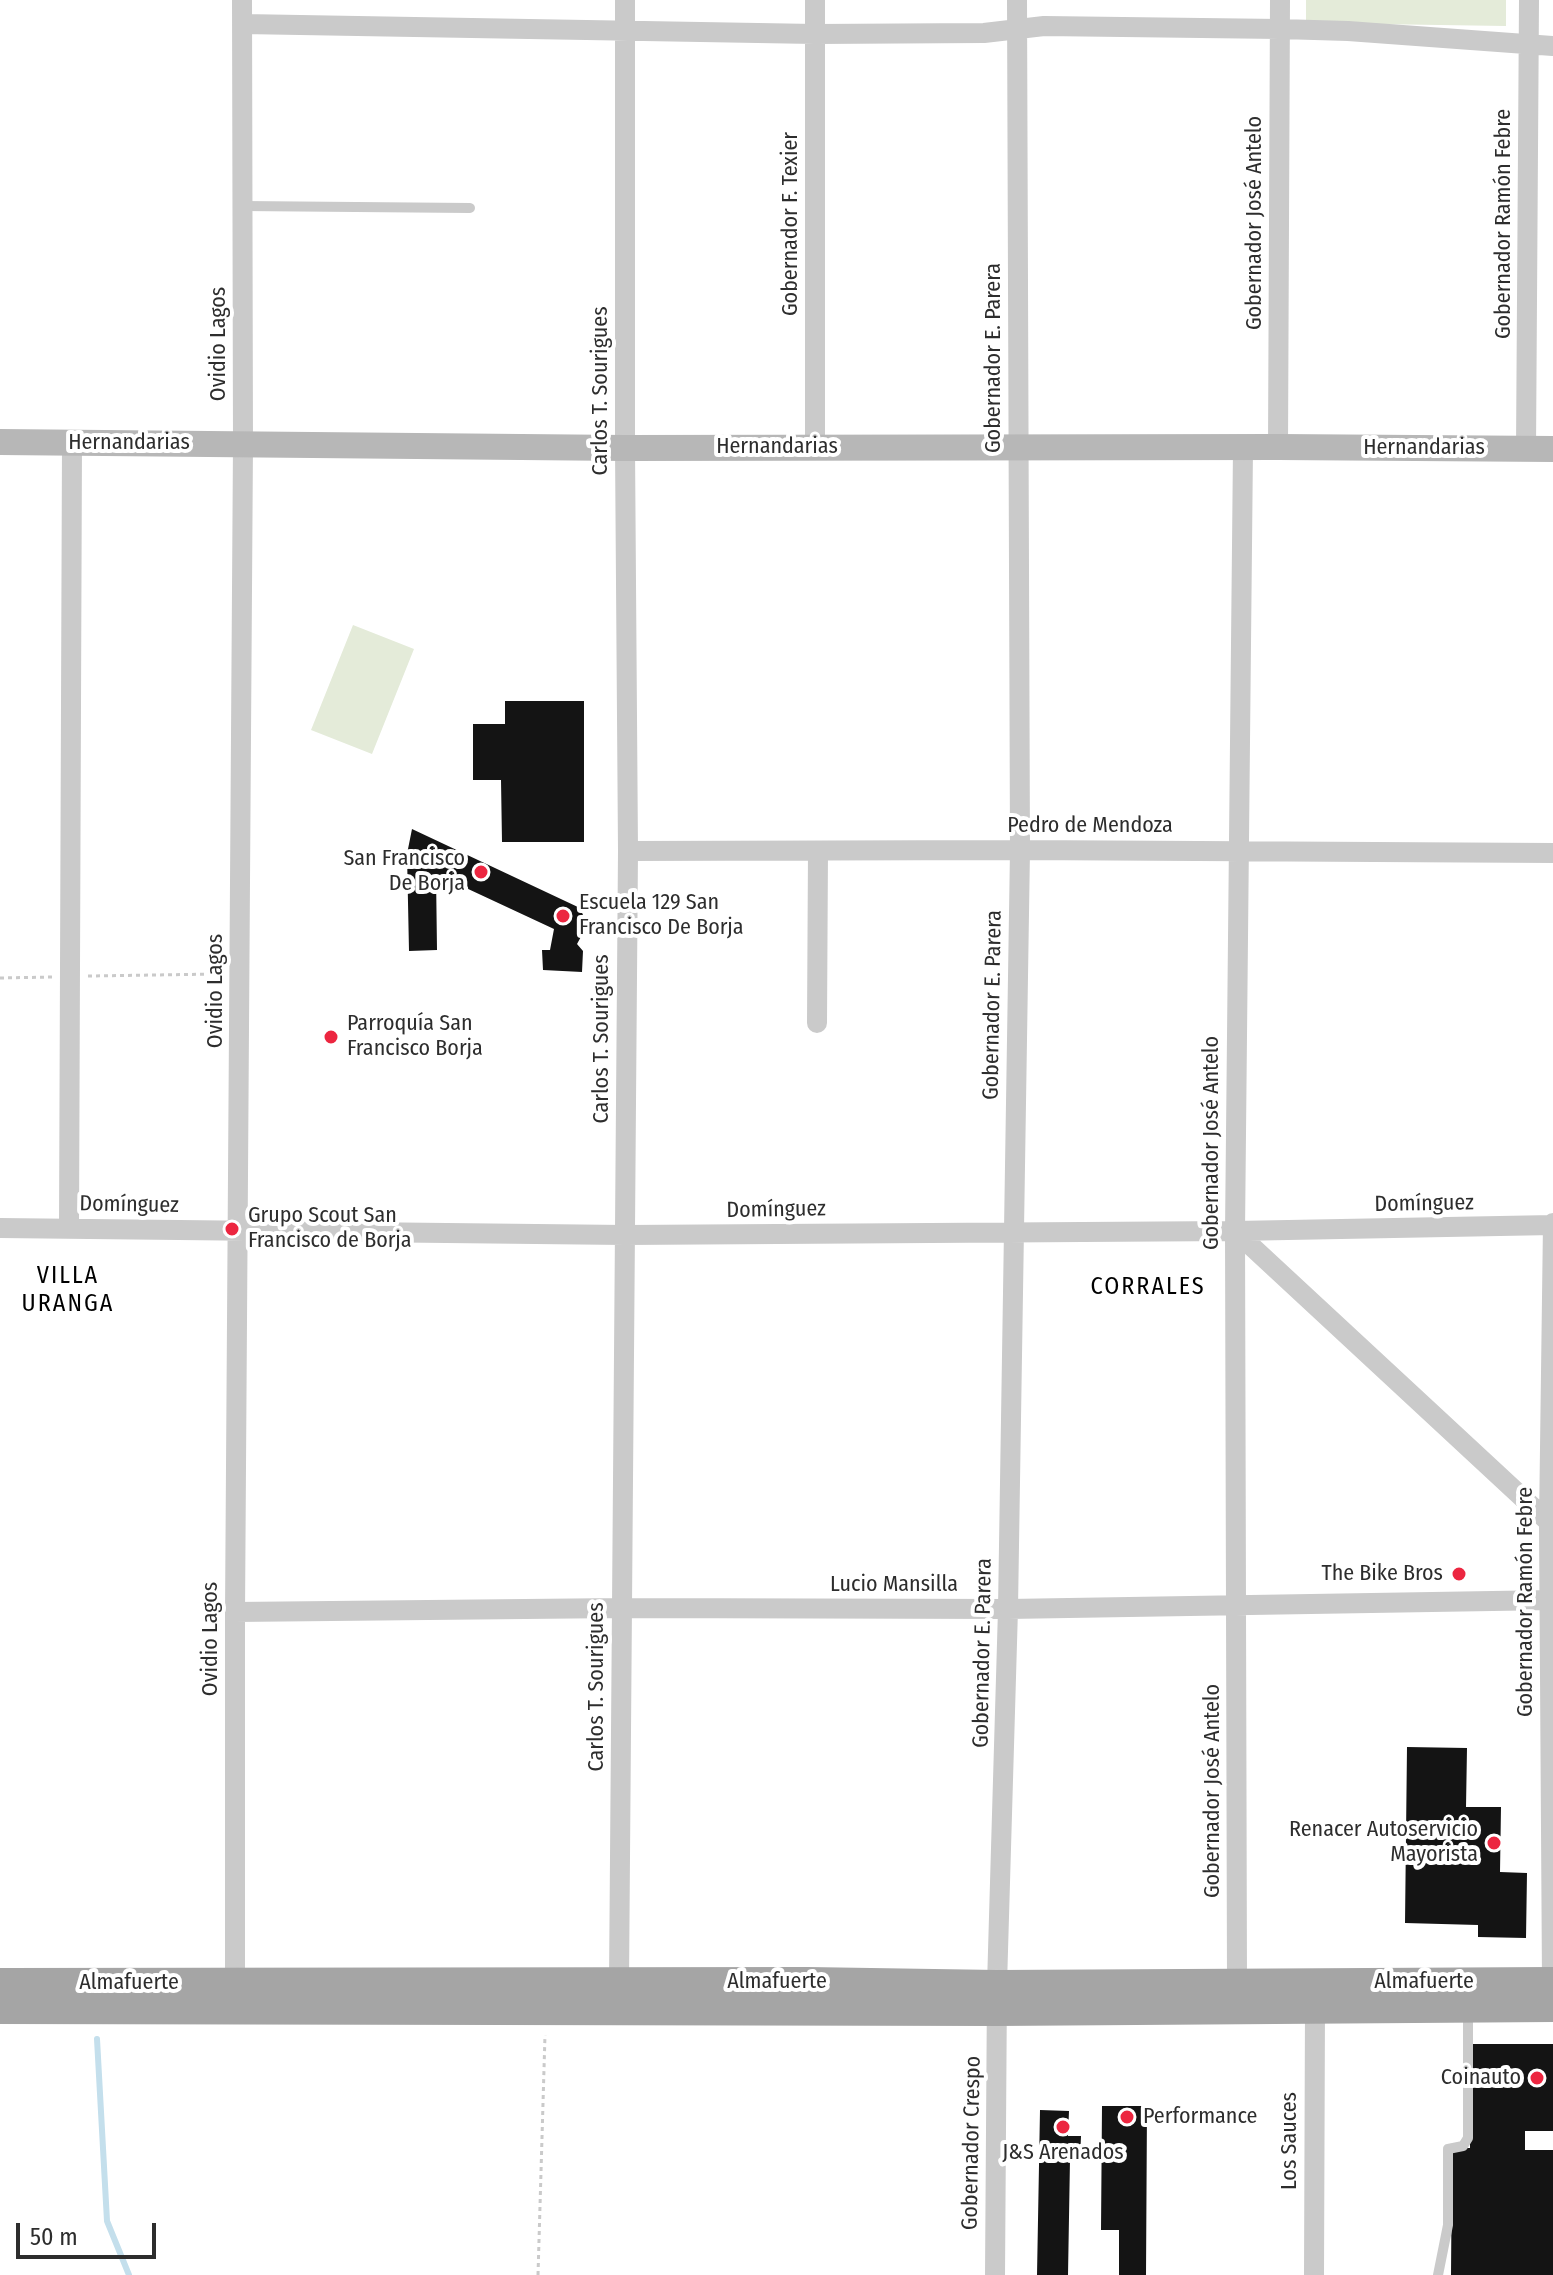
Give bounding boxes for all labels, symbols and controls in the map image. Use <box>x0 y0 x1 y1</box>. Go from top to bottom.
street label: Gobernador Ramón Febre <box>1491 109 1517 339</box>
street label: Gobernador José Antelo <box>1242 116 1268 330</box>
street label: Gobernador F. Texier <box>778 132 804 316</box>
street label: Gobernador E. Parera <box>981 263 1007 453</box>
street label: Ovidio Lagos <box>206 287 232 401</box>
street label: Carlos T. Sourigues <box>588 306 614 476</box>
street label: Hernandarias <box>68 430 190 456</box>
street label: Hernandarias <box>716 434 838 460</box>
street label: Hernandarias <box>1363 435 1485 461</box>
street label: Pedro de Mendoza <box>1007 813 1173 839</box>
place label: San Francisco De Borja <box>343 846 465 898</box>
marker: San Francisco De Borja <box>472 863 490 881</box>
place label: Escuela 129 San Francisco De Borja <box>579 890 744 942</box>
marker: Escuela 129 San Francisco De Borja <box>554 907 572 925</box>
street label: Gobernador E. Parera <box>978 910 1008 1100</box>
street label: Ovidio Lagos <box>203 934 229 1048</box>
street label: Carlos T. Sourigues <box>589 954 615 1124</box>
place label: Parroquía San Francisco Borja <box>347 1011 483 1062</box>
marker: Parroquía San Francisco Borja <box>322 1028 340 1046</box>
street label: Gobernador José Antelo <box>1199 1036 1225 1250</box>
street label: Domínguez <box>1374 1190 1474 1218</box>
street label: Domínguez <box>79 1191 179 1219</box>
street label: Domínguez <box>726 1196 826 1224</box>
place label: Grupo Scout San Francisco de Borja <box>248 1203 412 1254</box>
marker: Grupo Scout San Francisco de Borja <box>223 1220 241 1238</box>
district label: VILLA URANGA <box>22 1262 114 1318</box>
district label: CORRALES <box>1090 1273 1206 1301</box>
street label: Gobernador Ramón Febre <box>1513 1487 1539 1717</box>
street label: Gobernador E. Parera <box>968 1558 998 1748</box>
place label: The Bike Bros <box>1321 1561 1443 1587</box>
marker: The Bike Bros <box>1450 1565 1468 1583</box>
street label: Lucio Mansilla <box>830 1572 958 1598</box>
street label: Ovidio Lagos <box>198 1582 224 1696</box>
street label: Carlos T. Sourigues <box>584 1602 610 1772</box>
street label: Gobernador José Antelo <box>1200 1684 1226 1898</box>
place label: Renacer Autoservicio Mayorista <box>1289 1817 1478 1868</box>
marker: Renacer Autoservicio Mayorista <box>1485 1834 1503 1852</box>
street label: Almafuerte <box>727 1969 827 1995</box>
street label: Almafuerte <box>1374 1969 1474 1995</box>
street label: Almafuerte <box>79 1970 179 1996</box>
street label: Gobernador Crespo <box>957 2056 987 2230</box>
place label: Coinauto <box>1441 2065 1521 2091</box>
marker: Coinauto <box>1528 2069 1546 2087</box>
street label: Los Sauces <box>1277 2092 1303 2190</box>
place label: Performance <box>1143 2104 1257 2130</box>
marker: Performance <box>1118 2108 1136 2126</box>
marker: J&S Arenados <box>1054 2118 1072 2136</box>
place label: J&S Arenados <box>1002 2140 1124 2166</box>
scale bar <box>20 2207 160 2257</box>
text: 50 m <box>30 2223 78 2251</box>

